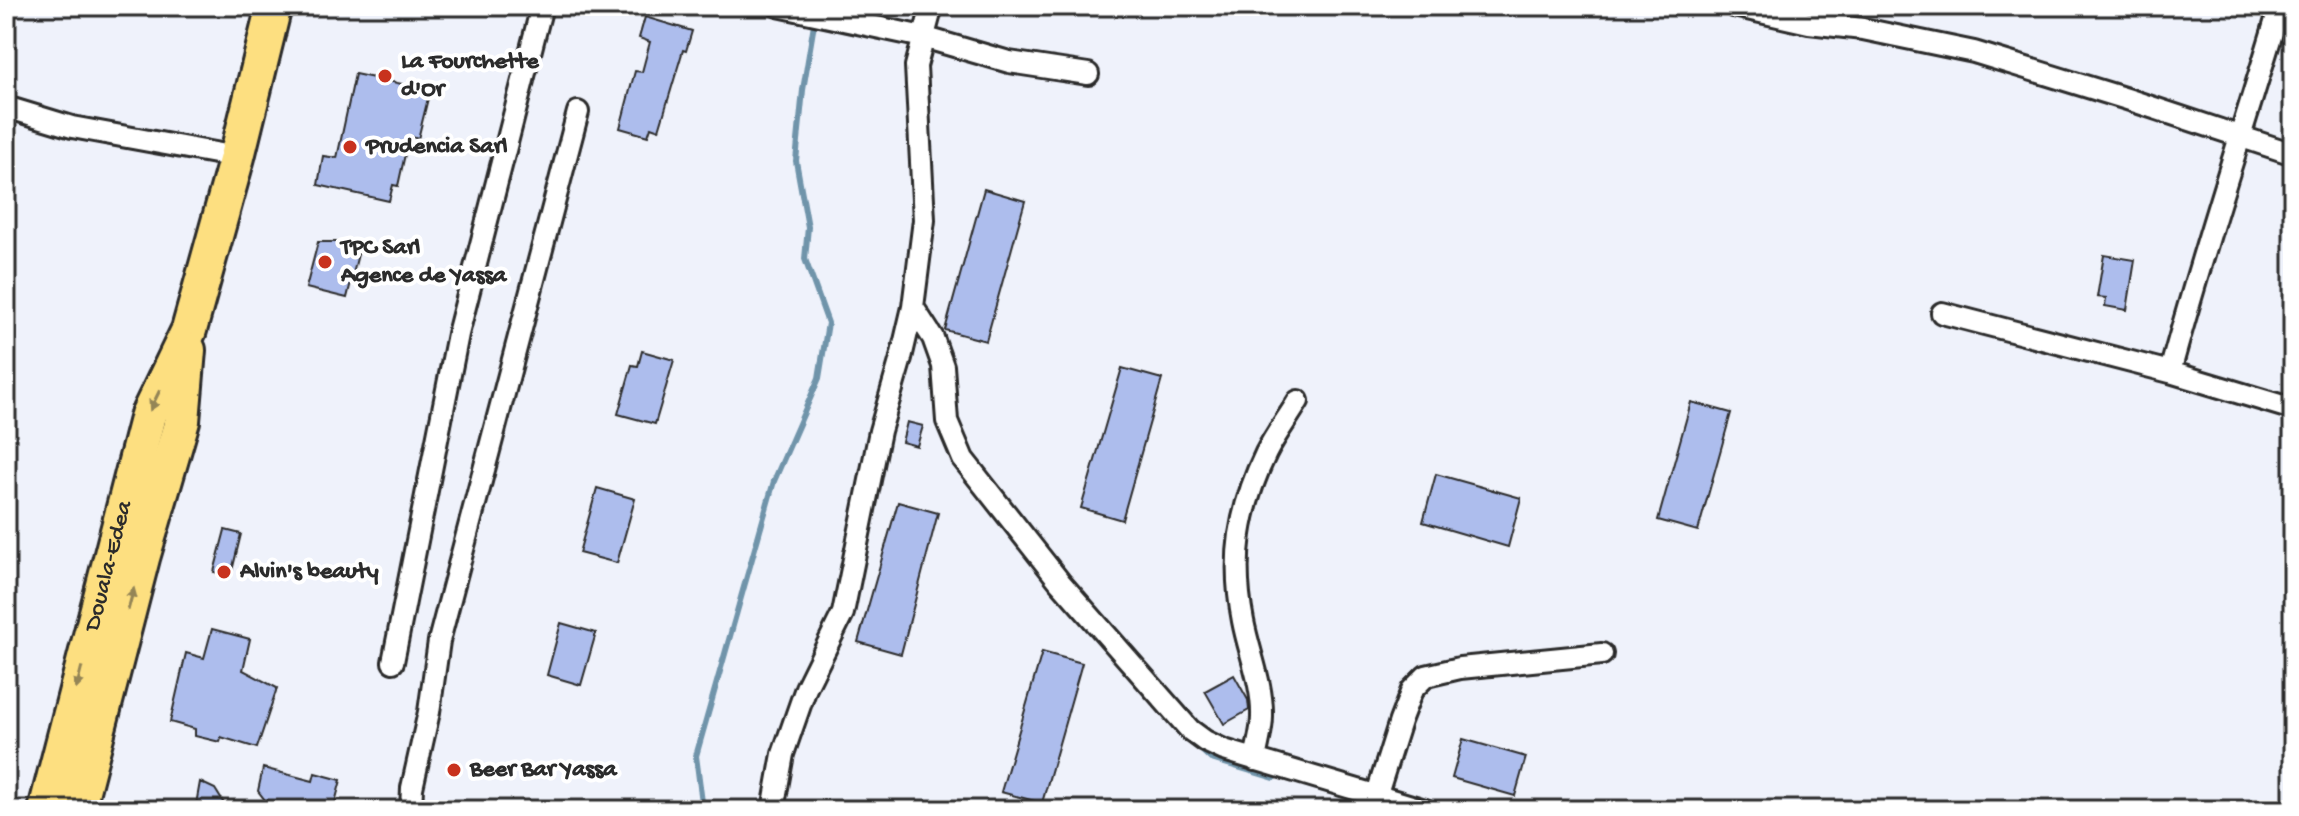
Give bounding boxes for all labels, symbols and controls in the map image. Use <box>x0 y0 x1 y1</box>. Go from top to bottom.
place label: La Fourchette d'Or <box>401 48 540 105</box>
marker: La Fourchette d'Or <box>376 67 394 85</box>
place label: Prudencia Sarl <box>364 133 507 162</box>
marker: Prudencia Sarl <box>341 138 359 156</box>
place label: TPC Sarl Agence de Yassa <box>339 234 508 291</box>
marker: TPC Sarl Agence de Yassa <box>316 253 334 271</box>
one-way arrow <box>148 389 162 412</box>
street label: Douala-Edea <box>78 497 140 636</box>
place label: Alvin's beauty <box>239 558 379 587</box>
marker: Alvin's beauty <box>215 563 233 581</box>
one-way arrow <box>125 586 138 610</box>
one-way arrow <box>72 665 85 690</box>
place label: Beer Bar Yassa <box>469 756 618 785</box>
marker: Beer Bar Yassa <box>445 761 463 779</box>

